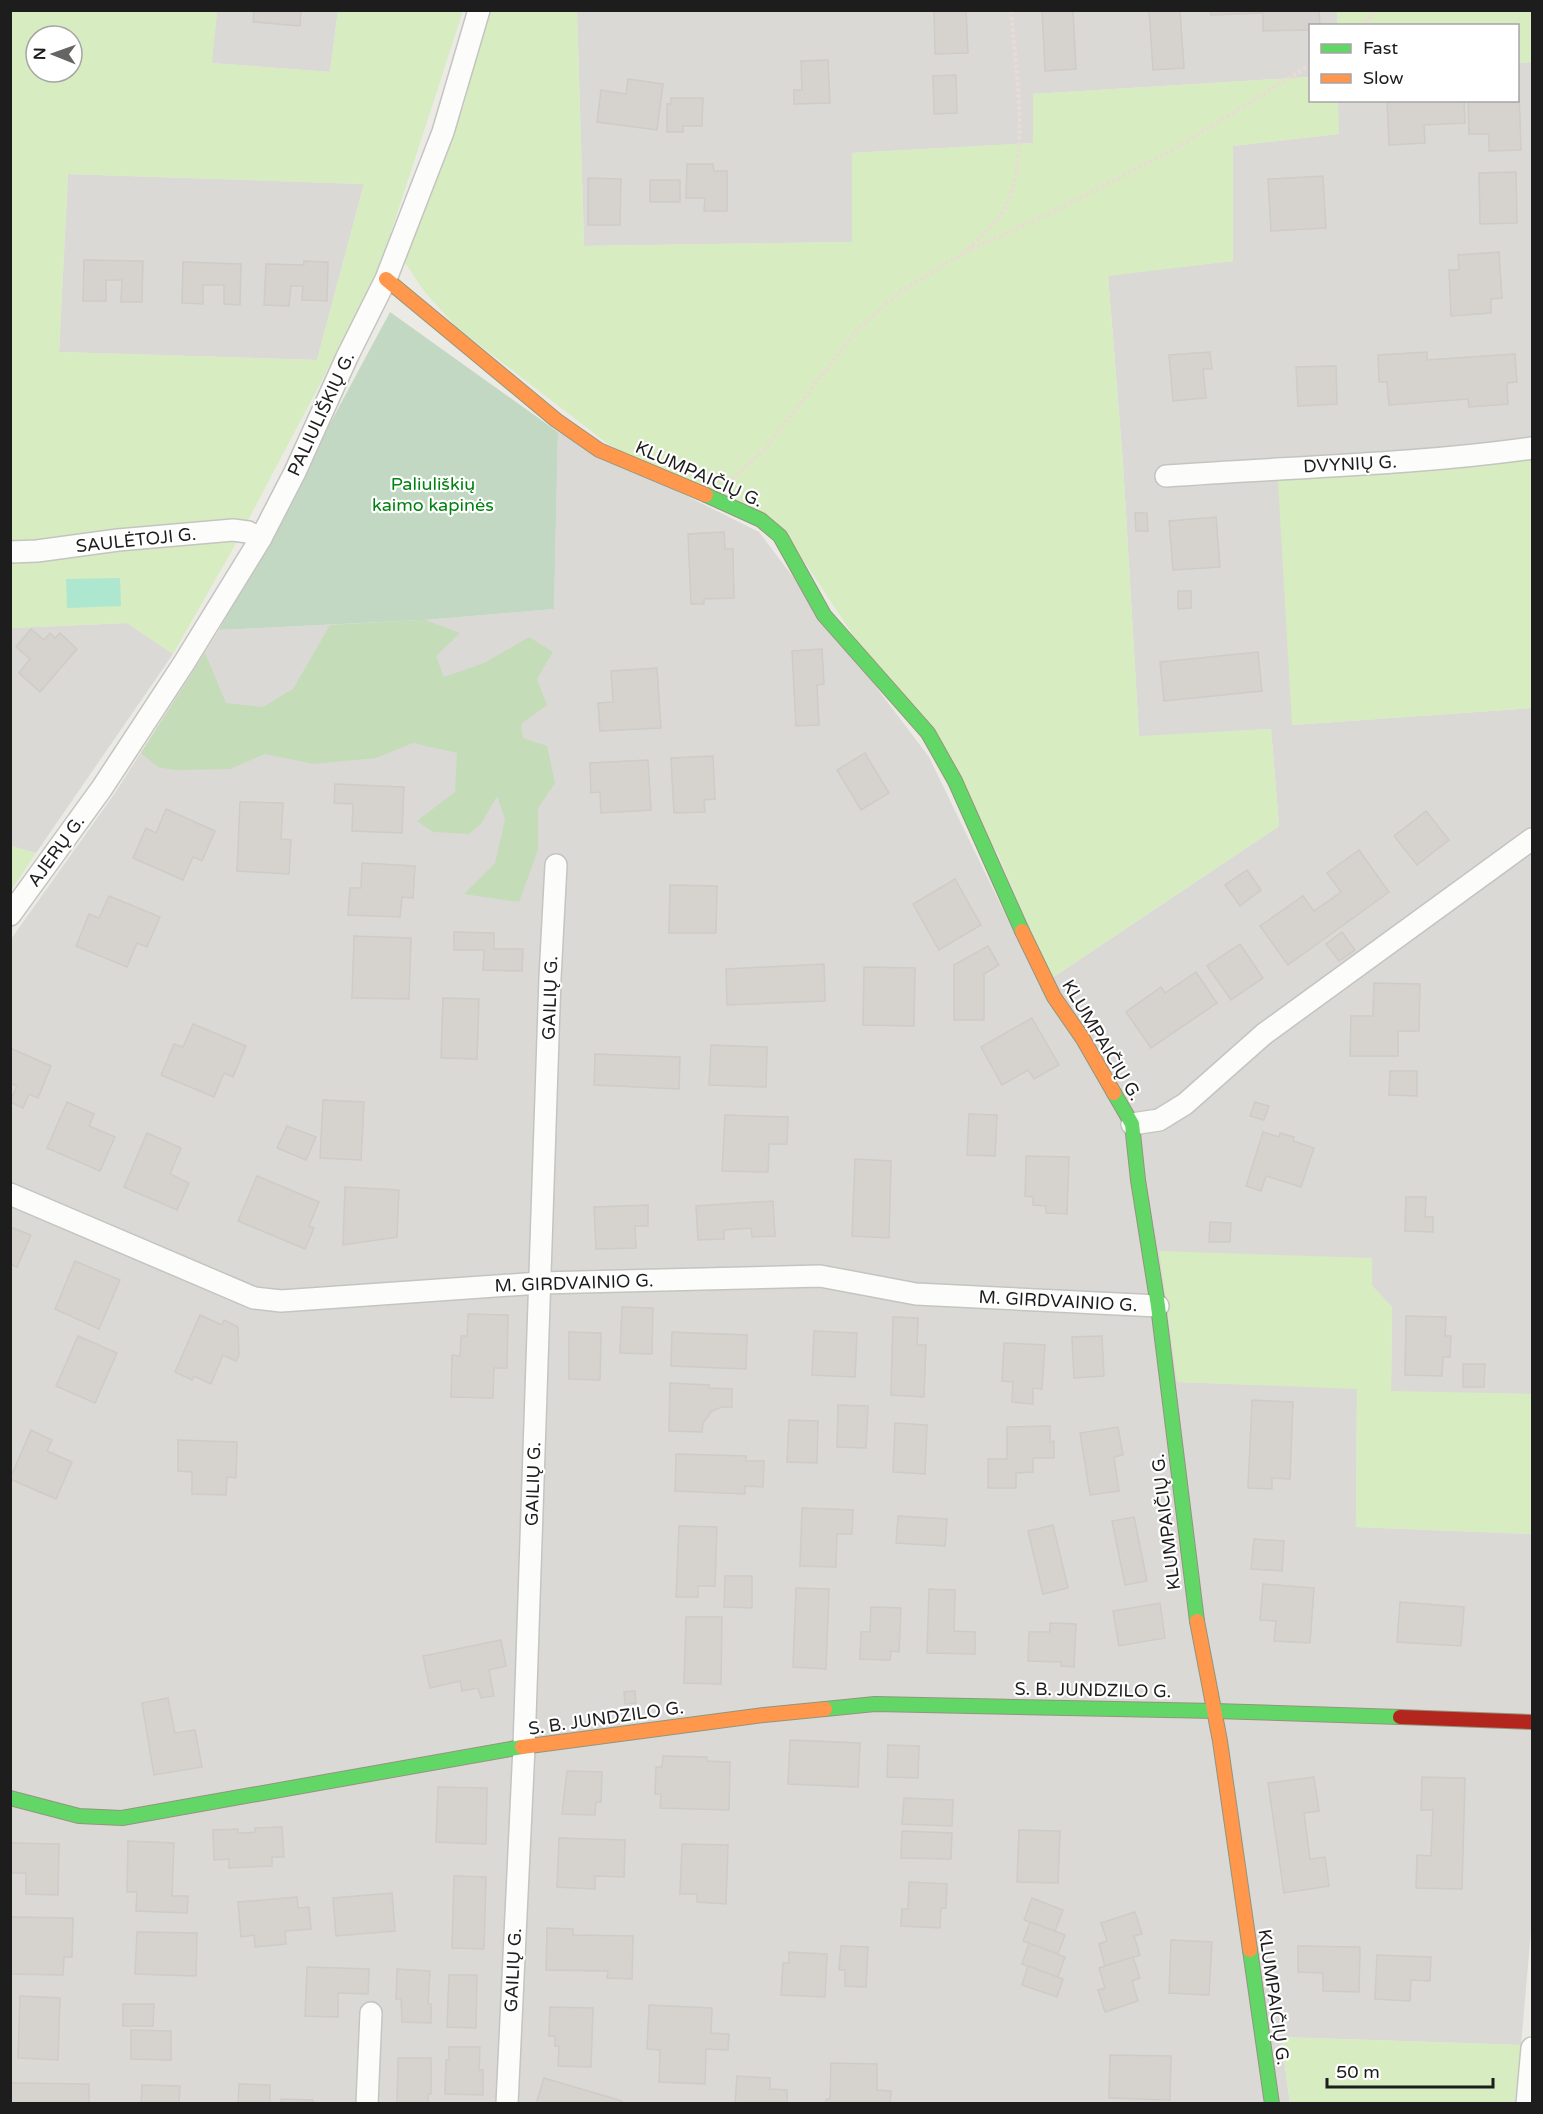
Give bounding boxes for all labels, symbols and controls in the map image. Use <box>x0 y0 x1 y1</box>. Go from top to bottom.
north arrow <box>24 24 84 84</box>
legend <box>1309 24 1519 102</box>
text: Fast <box>1363 37 1398 59</box>
text: N <box>30 47 50 60</box>
text: Slow <box>1363 67 1404 89</box>
street label: PALIULIŠKIŲ G. <box>283 349 359 479</box>
street label: KLUMPAIČIŲ G. <box>632 436 766 512</box>
street label: DVYNIŲ G. <box>1303 451 1397 477</box>
park label: Paliuliškių kaimo kapinės <box>372 473 494 516</box>
street label: SAULĖTOJI G. <box>75 523 197 557</box>
street label: AJERŲ G. <box>23 811 89 891</box>
street label: GAILIŲ G. <box>538 955 562 1041</box>
street label: KLUMPAIČIŲ G. <box>1057 976 1147 1104</box>
street label: M. GIRDVAINIO G. <box>494 1269 654 1297</box>
street label: M. GIRDVAINIO G. <box>978 1286 1138 1316</box>
street label: GAILIŲ G. <box>521 1441 545 1527</box>
street label: KLUMPAIČIŲ G. <box>1147 1453 1185 1591</box>
street label: S. B. JUNDZILO G. <box>1014 1678 1172 1702</box>
street label: S. B. JUNDZILO G. <box>527 1696 685 1740</box>
street label: GAILIŲ G. <box>500 1927 526 2013</box>
street label: KLUMPAIČIŲ G. <box>1254 1928 1294 2066</box>
scale bar <box>1327 2051 1494 2089</box>
text: 50 m <box>1336 2061 1380 2083</box>

